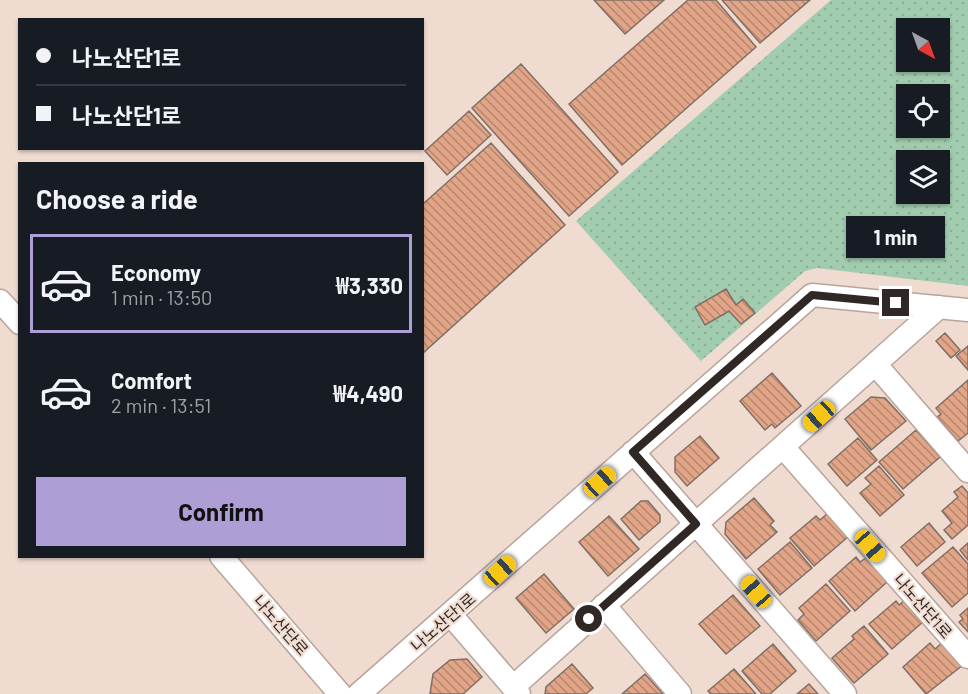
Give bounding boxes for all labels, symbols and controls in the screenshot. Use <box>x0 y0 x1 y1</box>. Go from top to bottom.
north arrow <box>896 18 950 72</box>
map controls <box>896 18 950 204</box>
text: 나노산단1로 <box>72 44 181 70</box>
button: locate <box>896 84 950 138</box>
text: 나노산단1로 <box>72 102 181 128</box>
button: layers <box>896 150 950 204</box>
text: Choose a ride <box>36 182 198 214</box>
callout: 1 min <box>846 216 946 258</box>
text: 1 min <box>874 225 917 249</box>
icon: car <box>39 257 93 311</box>
text: Economy <box>111 259 201 285</box>
text: ₩3,330 <box>336 272 403 298</box>
text: 1 min · 13:50 <box>111 285 212 309</box>
route end <box>882 289 909 316</box>
icon: car <box>39 365 93 419</box>
text: Comfort <box>111 367 192 393</box>
text: ₩4,490 <box>333 380 403 406</box>
text: 2 min · 13:51 <box>111 393 211 417</box>
car <box>800 397 838 435</box>
car <box>581 463 619 501</box>
button: Confirm <box>36 477 406 546</box>
car <box>851 527 889 565</box>
car <box>481 552 519 590</box>
street label: 나노산단1로 <box>890 570 957 642</box>
car <box>737 573 775 611</box>
street label: 나노산단1로 <box>407 588 479 655</box>
street label: 나노산단로 <box>250 591 313 659</box>
route start <box>575 605 602 632</box>

